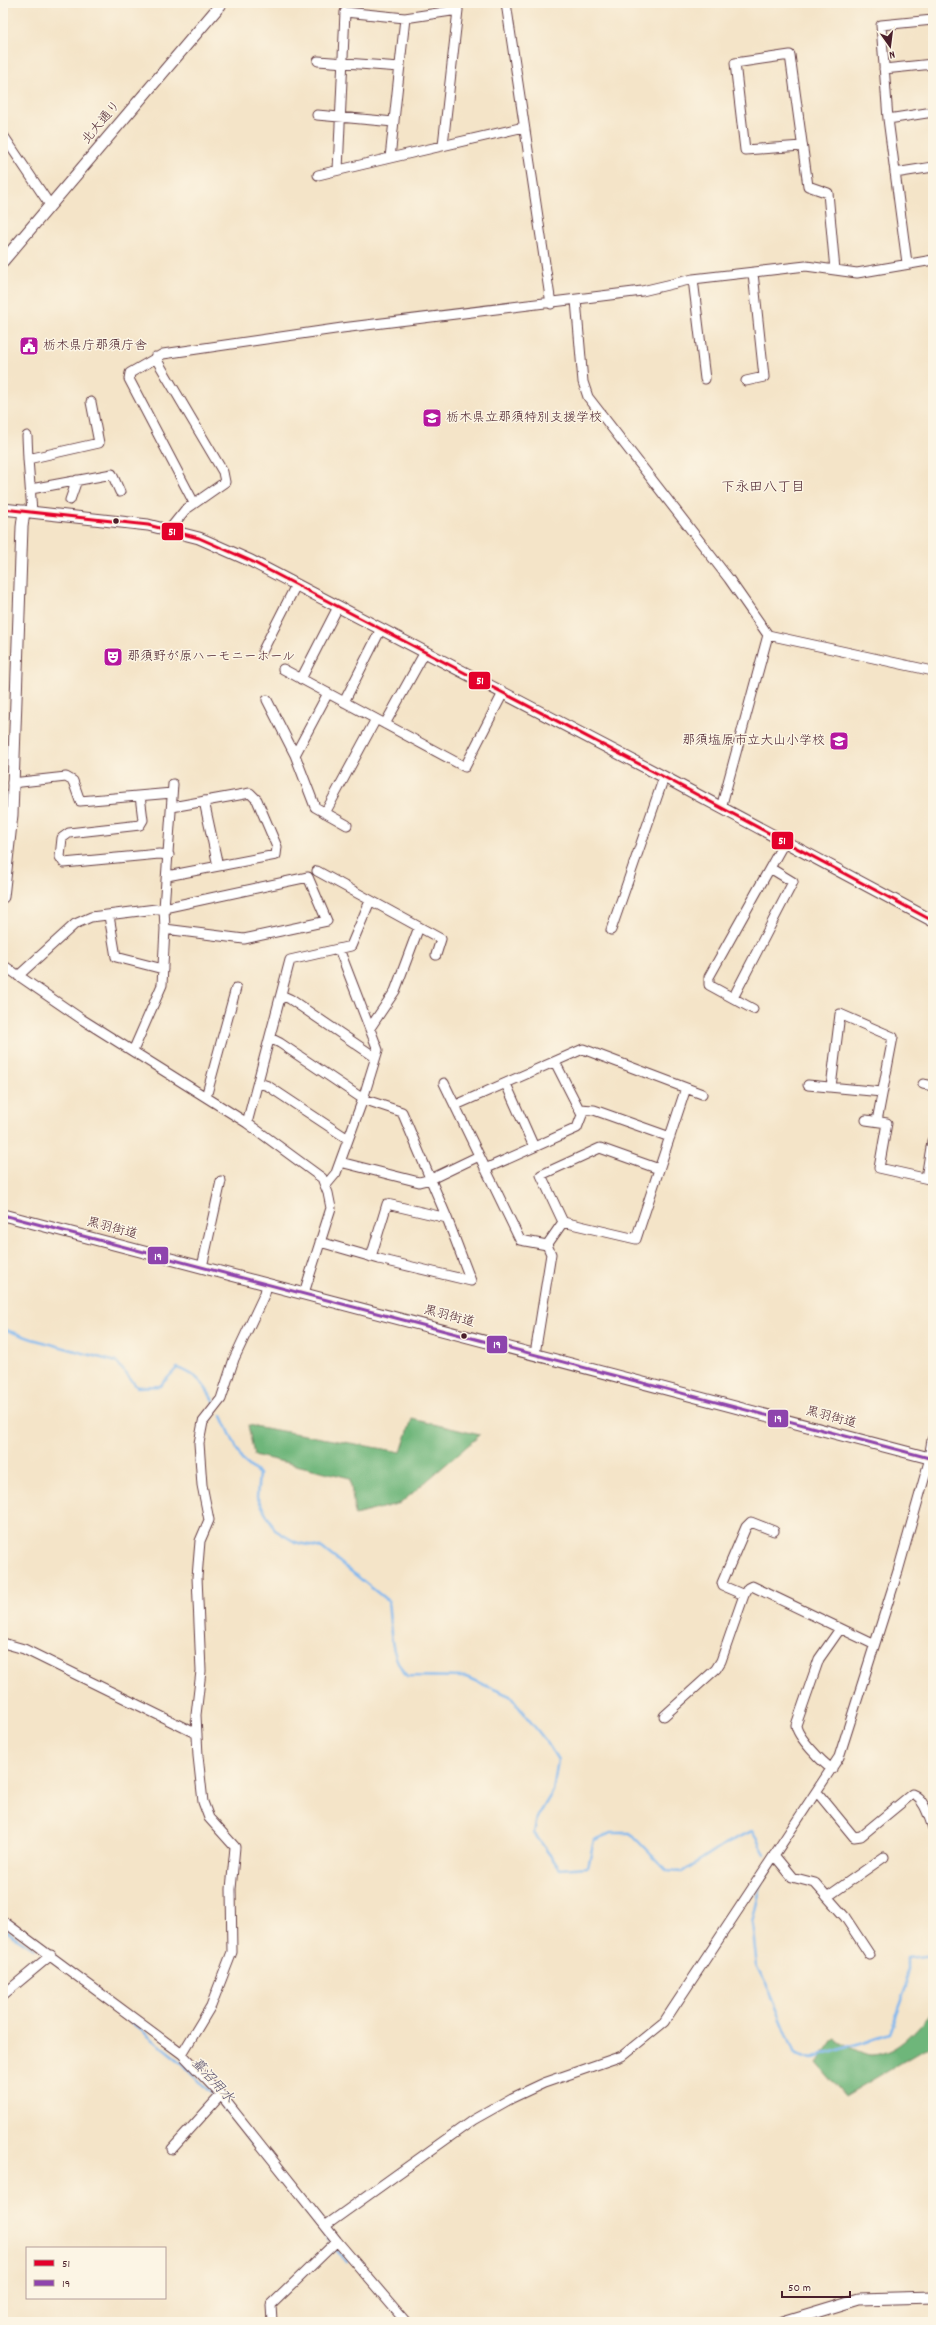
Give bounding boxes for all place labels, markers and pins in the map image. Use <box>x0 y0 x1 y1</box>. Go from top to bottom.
public building icon: 栃木県庁那須庁舎 <box>18 335 40 357</box>
place label: 栃木県庁那須庁舎 <box>43 337 147 356</box>
school or university icon: 栃木県立那須特別支援学校 <box>421 407 443 429</box>
place label: 栃木県立那須特別支援学校 <box>446 409 602 428</box>
unlabelled marker <box>111 516 121 526</box>
theatre icon: 那須野が原ハーモニーホール <box>102 646 124 668</box>
place label: 那須野が原ハーモニーホール <box>127 648 295 667</box>
school or university icon: 那須塩原市立大山小学校 <box>828 730 850 752</box>
place label: 那須塩原市立大山小学校 <box>682 732 825 751</box>
unlabelled marker <box>459 1331 469 1341</box>

